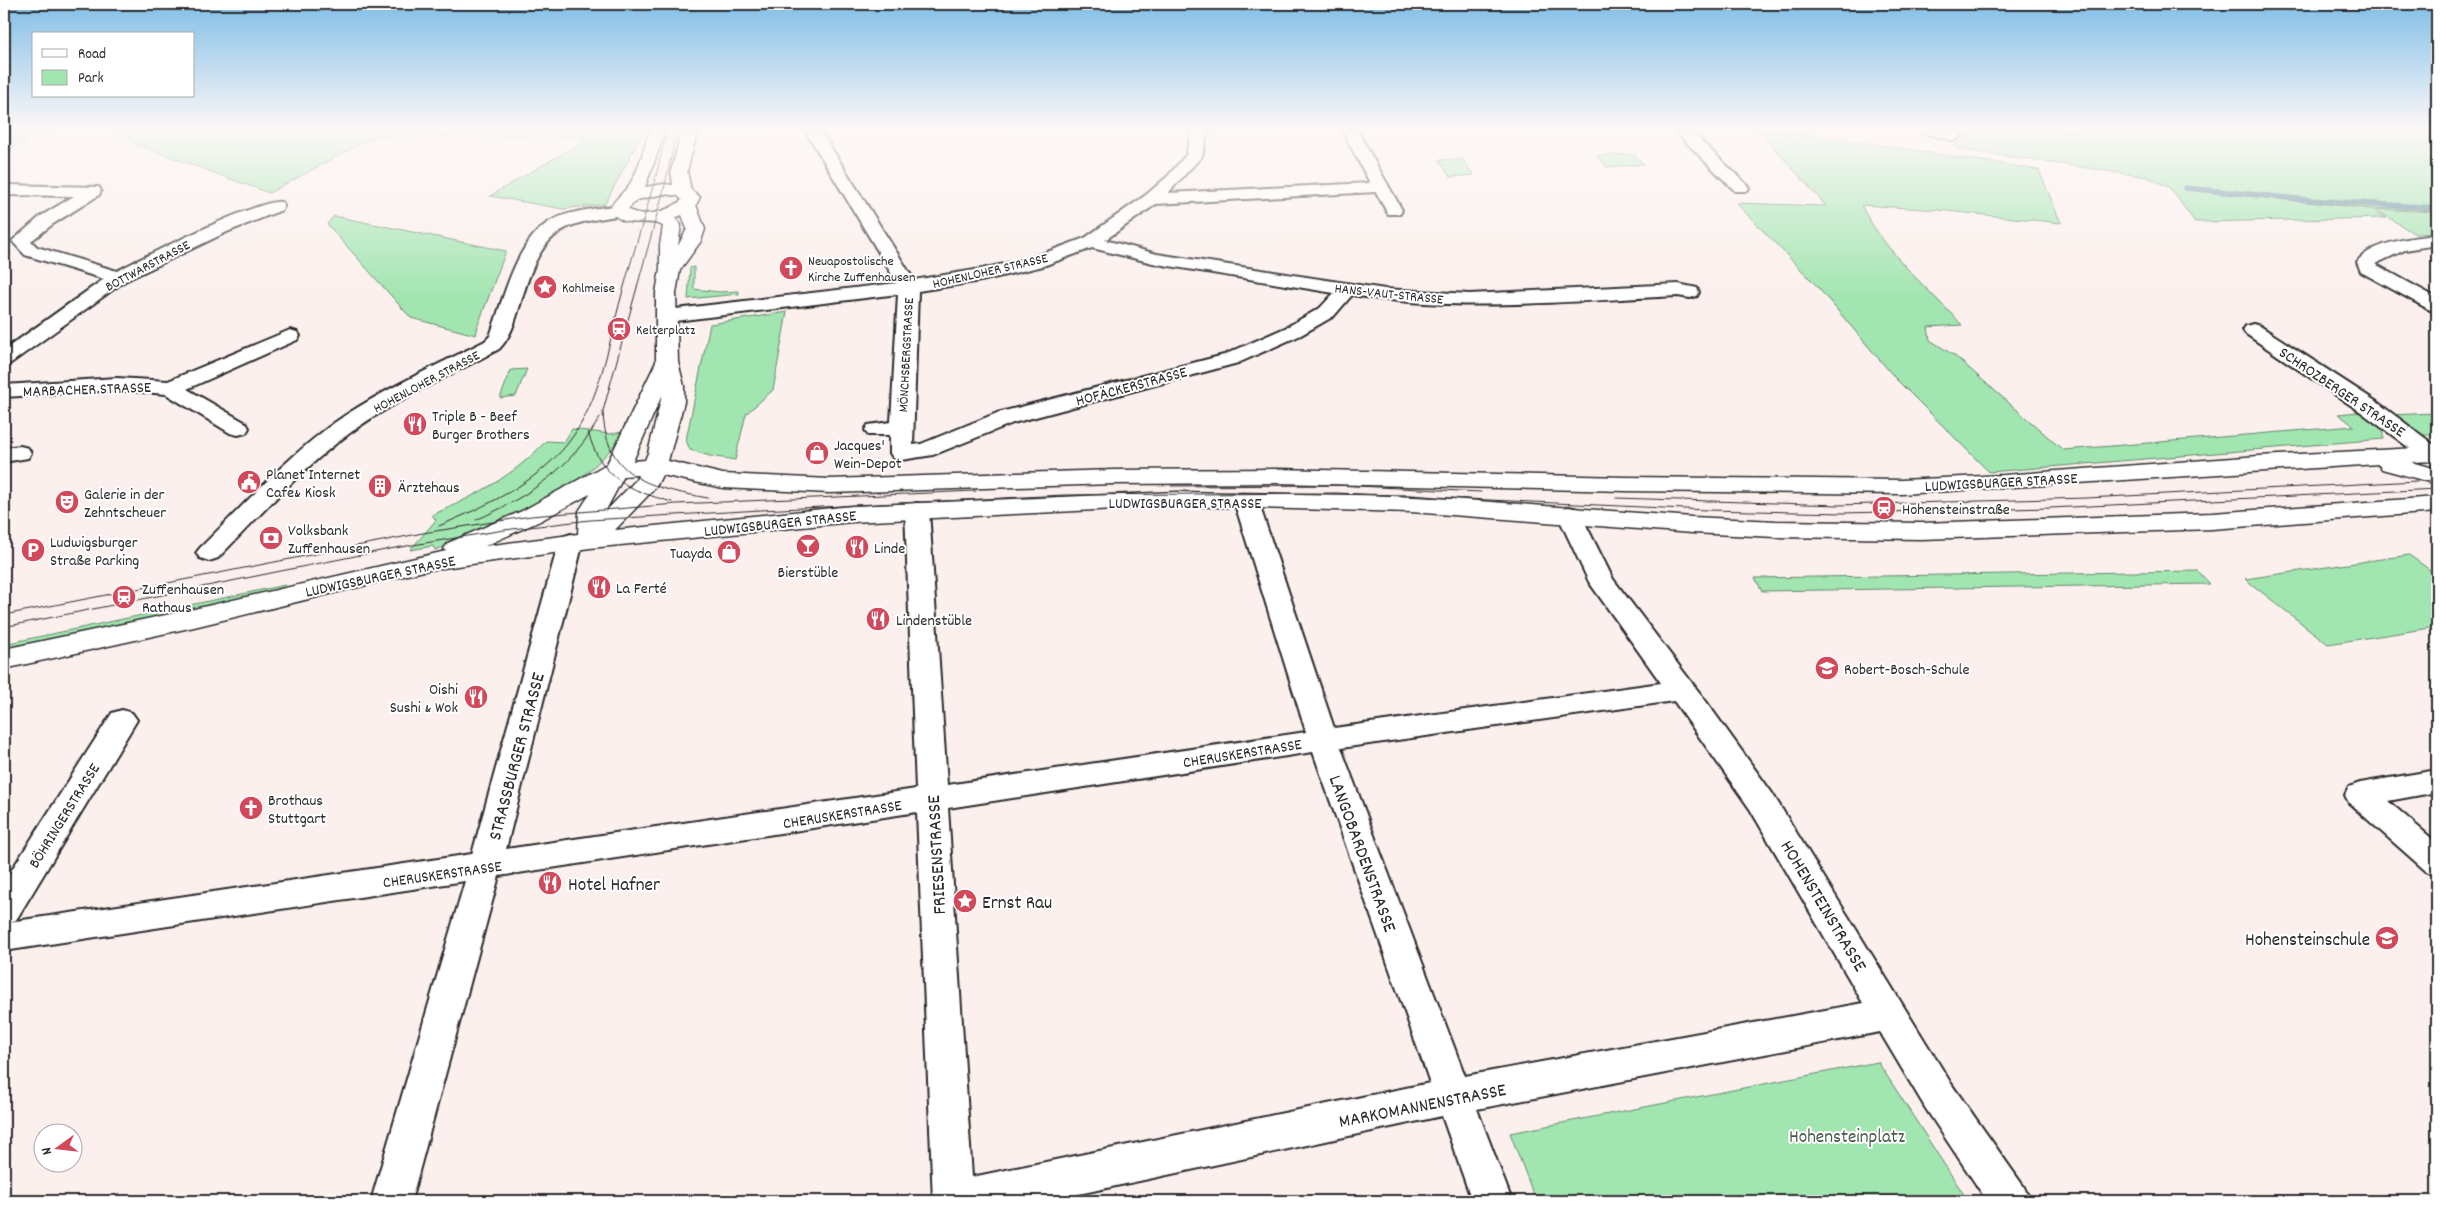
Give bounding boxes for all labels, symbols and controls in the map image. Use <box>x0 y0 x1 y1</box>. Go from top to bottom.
legend <box>32 32 195 98</box>
text: Road <box>78 44 106 66</box>
text: Park <box>78 68 104 90</box>
street label: BOTTWARSTRASSE <box>102 236 194 297</box>
street label: HOHENLOHER STRASSE <box>931 249 1051 295</box>
place label: Neuapostolische Kirche Zuffenhausen <box>808 252 915 288</box>
church icon: Neuapostolische Kirche Zuffenhausen <box>778 255 804 281</box>
place icon: Kohlmeise <box>532 274 558 300</box>
place label: Kohlmeise <box>562 279 615 299</box>
street label: HANS-VAUT-STRASSE <box>1333 279 1445 311</box>
street label: MÖNCHSBERGSTRASSE <box>894 297 920 413</box>
station icon: Kelterplatz <box>606 316 632 342</box>
place label: Kelterplatz <box>636 321 696 341</box>
street label: SCHROZBERGER STRASSE <box>2274 342 2410 444</box>
street label: HOHENLOHER STRASSE <box>370 346 484 419</box>
street label: HOFÄCKERSTRASSE <box>1073 361 1191 413</box>
street label: MARBACHER STRASSE <box>23 377 152 404</box>
place label: Triple B - Beef Burger Brothers <box>432 406 530 447</box>
restaurant icon: Triple B - Beef Burger Brothers <box>402 411 428 437</box>
place label: Jacques' Wein-Depot <box>834 435 902 476</box>
shop icon: Jacques' Wein-Depot <box>804 440 830 466</box>
place label: Planet Internet Cafe& Kiosk <box>266 464 360 505</box>
street label: LUDWIGSBURGER STRASSE <box>1924 468 2079 499</box>
public building icon: Planet Internet Cafe& Kiosk <box>236 469 262 495</box>
building icon: Ärztehaus <box>367 473 393 499</box>
place label: Ärztehaus <box>398 477 460 500</box>
place label: Galerie in der Zehntscheuer <box>84 484 166 525</box>
theatre icon: Galerie in der Zehntscheuer <box>54 489 80 515</box>
street label: LUDWIGSBURGER STRASSE <box>1108 493 1262 516</box>
station icon: Hohensteinstraße <box>1871 495 1897 521</box>
place label: Hohensteinstraße <box>1902 499 2010 522</box>
street label: LUDWIGSBURGER STRASSE <box>703 505 858 544</box>
place label: Volksbank Zuffenhausen <box>288 520 370 561</box>
bank icon: Volksbank Zuffenhausen <box>258 525 284 551</box>
place label: Ludwigsburger Straße Parking <box>50 532 139 573</box>
bar icon: Bierstüble <box>795 533 821 559</box>
restaurant icon: Linde <box>844 534 870 560</box>
parking icon: Ludwigsburger Straße Parking <box>20 537 46 563</box>
place label: Linde <box>874 538 905 561</box>
shop icon: Tuayda <box>716 539 742 565</box>
place label: Tuayda <box>670 543 712 566</box>
street label: LUDWIGSBURGER STRASSE <box>303 550 458 605</box>
place label: Bierstüble <box>778 562 838 585</box>
restaurant icon: La Ferté <box>586 574 612 600</box>
place label: La Ferté <box>616 578 667 601</box>
place label: Zuffenhausen Rathaus <box>142 579 224 620</box>
station icon: Zuffenhausen Rathaus <box>111 584 137 610</box>
restaurant icon: Lindenstüble <box>865 606 891 632</box>
place label: Lindenstüble <box>896 610 972 633</box>
school or university icon: Robert-Bosch-Schule <box>1814 655 1840 681</box>
place label: Robert-Bosch-Schule <box>1844 659 1969 682</box>
street label: STRASSBURGER STRASSE <box>483 670 554 844</box>
place label: Oishi Sushi & Wok <box>390 679 458 720</box>
restaurant icon: Oishi Sushi & Wok <box>463 684 489 710</box>
street label: CHERUSKERSTRASSE <box>1181 734 1304 775</box>
street label: BÖHRINGERSTRASSE <box>24 759 107 873</box>
street label: LANGOBARDENSTRASSE <box>1320 772 1402 937</box>
place label: Brothaus Stuttgart <box>268 790 326 831</box>
street label: FRIESENSTRASSE <box>922 794 955 915</box>
church icon: Brothaus Stuttgart <box>238 795 264 821</box>
street label: CHERUSKERSTRASSE <box>781 795 904 836</box>
street label: HOHENSTEINSTRASSE <box>1772 836 1872 978</box>
street label: CHERUSKERSTRASSE <box>381 856 504 895</box>
restaurant icon: Hotel Hafner <box>537 870 563 896</box>
place label: Hotel Hafner <box>568 873 660 900</box>
place icon: Ernst Rau <box>952 888 978 914</box>
place label: Ernst Rau <box>982 891 1052 918</box>
school or university icon: Hohensteinschule <box>2374 925 2400 951</box>
place label: Hohensteinschule <box>2245 928 2370 955</box>
street label: MARKOMANNENSTRASSE <box>1337 1078 1509 1137</box>
north arrow <box>32 1122 82 1172</box>
park label: Hohensteinplatz <box>1789 1125 1905 1152</box>
text: N <box>37 1145 58 1157</box>

